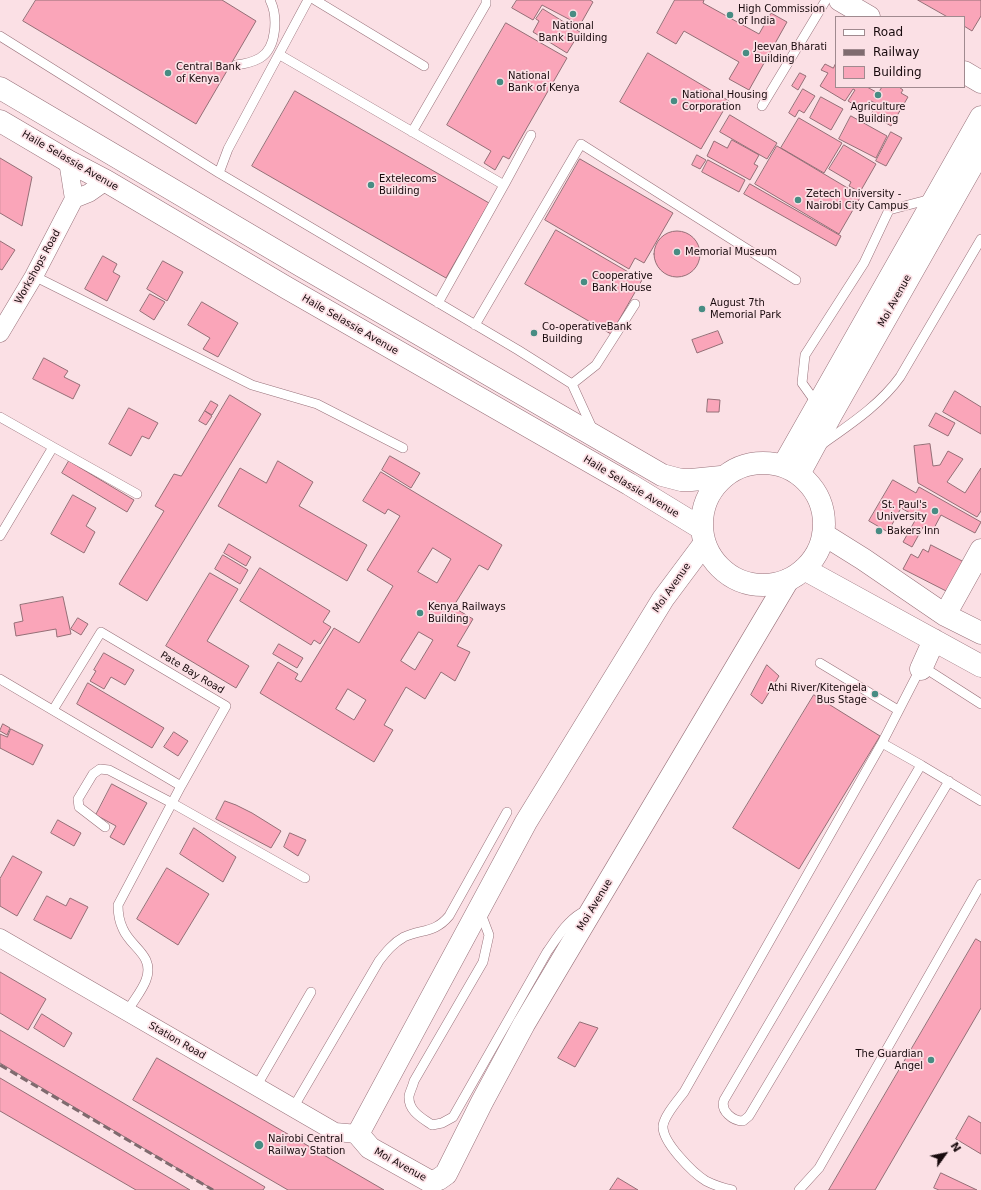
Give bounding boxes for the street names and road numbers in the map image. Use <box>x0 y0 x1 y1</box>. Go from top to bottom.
street label: Haile Selassie Avenue <box>20 128 120 194</box>
street label: Workshops Road <box>13 228 63 306</box>
street label: Moi Avenue <box>876 273 914 329</box>
street label: Haile Selassie Avenue <box>300 292 400 358</box>
street label: Haile Selassie Avenue <box>581 454 681 520</box>
street label: Moi Avenue <box>650 561 694 615</box>
street label: Pate Bay Road <box>158 649 226 697</box>
street label: Moi Avenue <box>575 877 615 933</box>
street label: Station Road <box>146 1020 208 1062</box>
street label: Moi Avenue <box>372 1146 428 1184</box>

